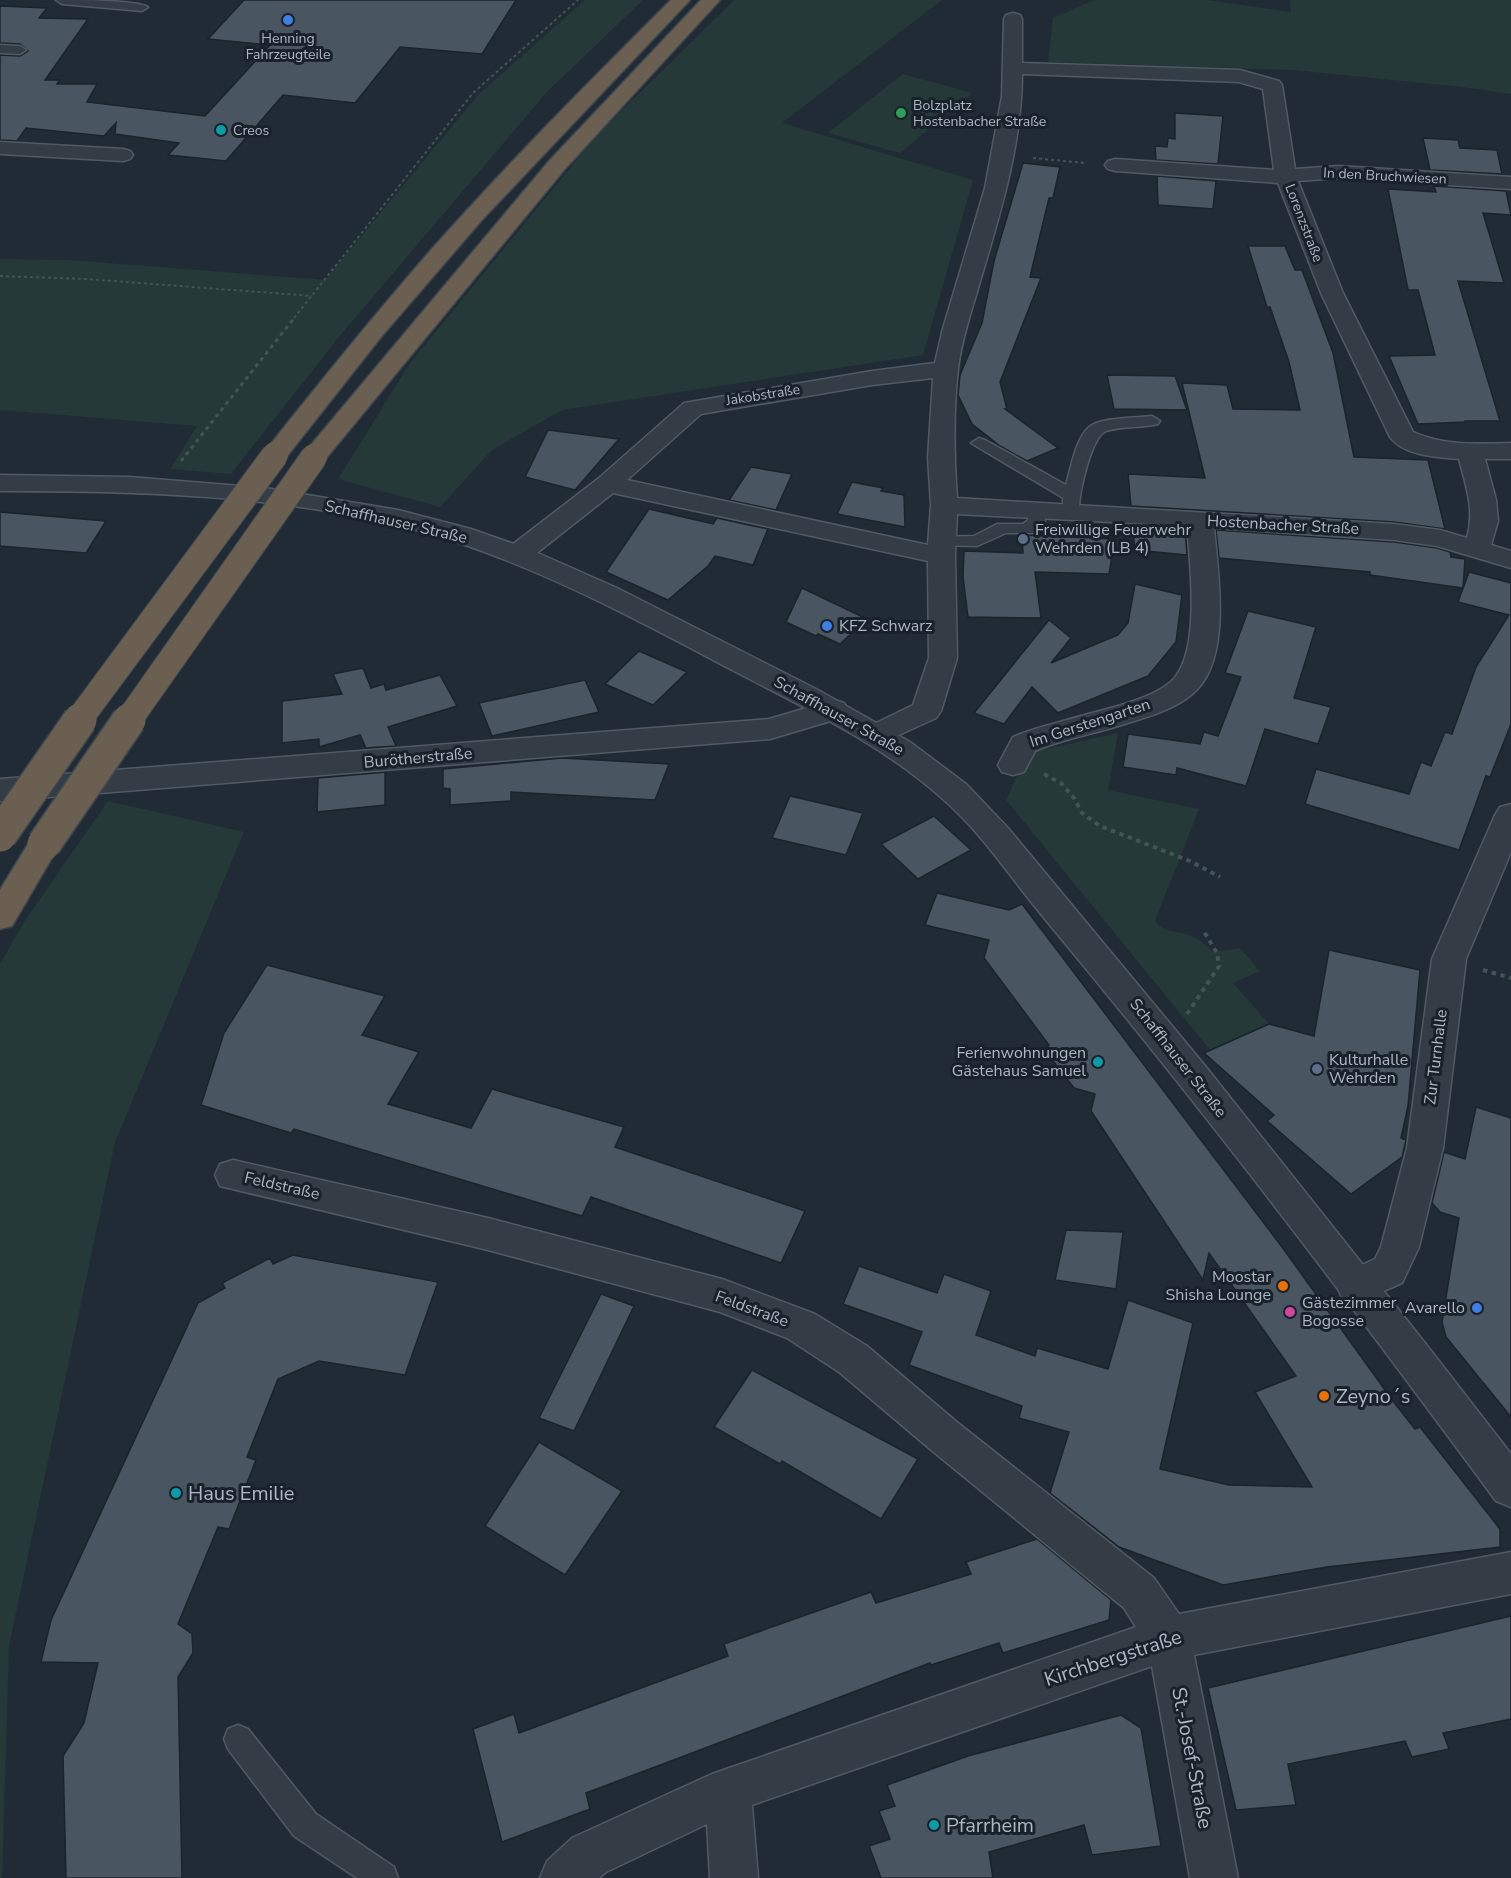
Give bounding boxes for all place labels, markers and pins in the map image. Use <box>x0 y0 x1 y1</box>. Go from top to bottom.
marker: Henning Fahrzeugteile <box>281 13 295 27</box>
place label: Henning Fahrzeugteile <box>246 29 330 64</box>
place label: Bolzplatz Hostenbacher Straße <box>913 96 1046 131</box>
marker: Bolzplatz Hostenbacher Straße <box>894 106 908 120</box>
place label: Creos <box>233 121 270 140</box>
marker: Creos <box>214 123 228 137</box>
place label: Freiwillige Feuerwehr Wehrden (LB 4) <box>1035 519 1191 559</box>
marker: Freiwillige Feuerwehr Wehrden (LB 4) <box>1016 532 1030 546</box>
place label: KFZ Schwarz <box>839 615 932 637</box>
marker: KFZ Schwarz <box>820 619 834 633</box>
place label: Ferienwohnungen Gästehaus Samuel <box>952 1042 1086 1082</box>
place label: Kulturhalle Wehrden <box>1329 1049 1408 1089</box>
marker: Ferienwohnungen Gästehaus Samuel <box>1091 1055 1105 1069</box>
marker: Kulturhalle Wehrden <box>1310 1062 1324 1076</box>
place label: Moostar Shisha Lounge <box>1166 1266 1271 1306</box>
marker: Moostar Shisha Lounge <box>1276 1279 1290 1293</box>
place label: Gästezimmer Bogosse <box>1302 1292 1397 1332</box>
place label: Avarello <box>1405 1297 1465 1319</box>
marker: Avarello <box>1470 1301 1484 1315</box>
marker: Gästezimmer Bogosse <box>1283 1305 1297 1319</box>
place label: Zeyno´s <box>1336 1383 1410 1410</box>
marker: Zeyno´s <box>1317 1389 1331 1403</box>
place label: Haus Emilie <box>188 1480 294 1507</box>
marker: Haus Emilie <box>169 1486 183 1500</box>
place label: Pfarrheim <box>946 1812 1034 1839</box>
marker: Pfarrheim <box>927 1818 941 1832</box>

